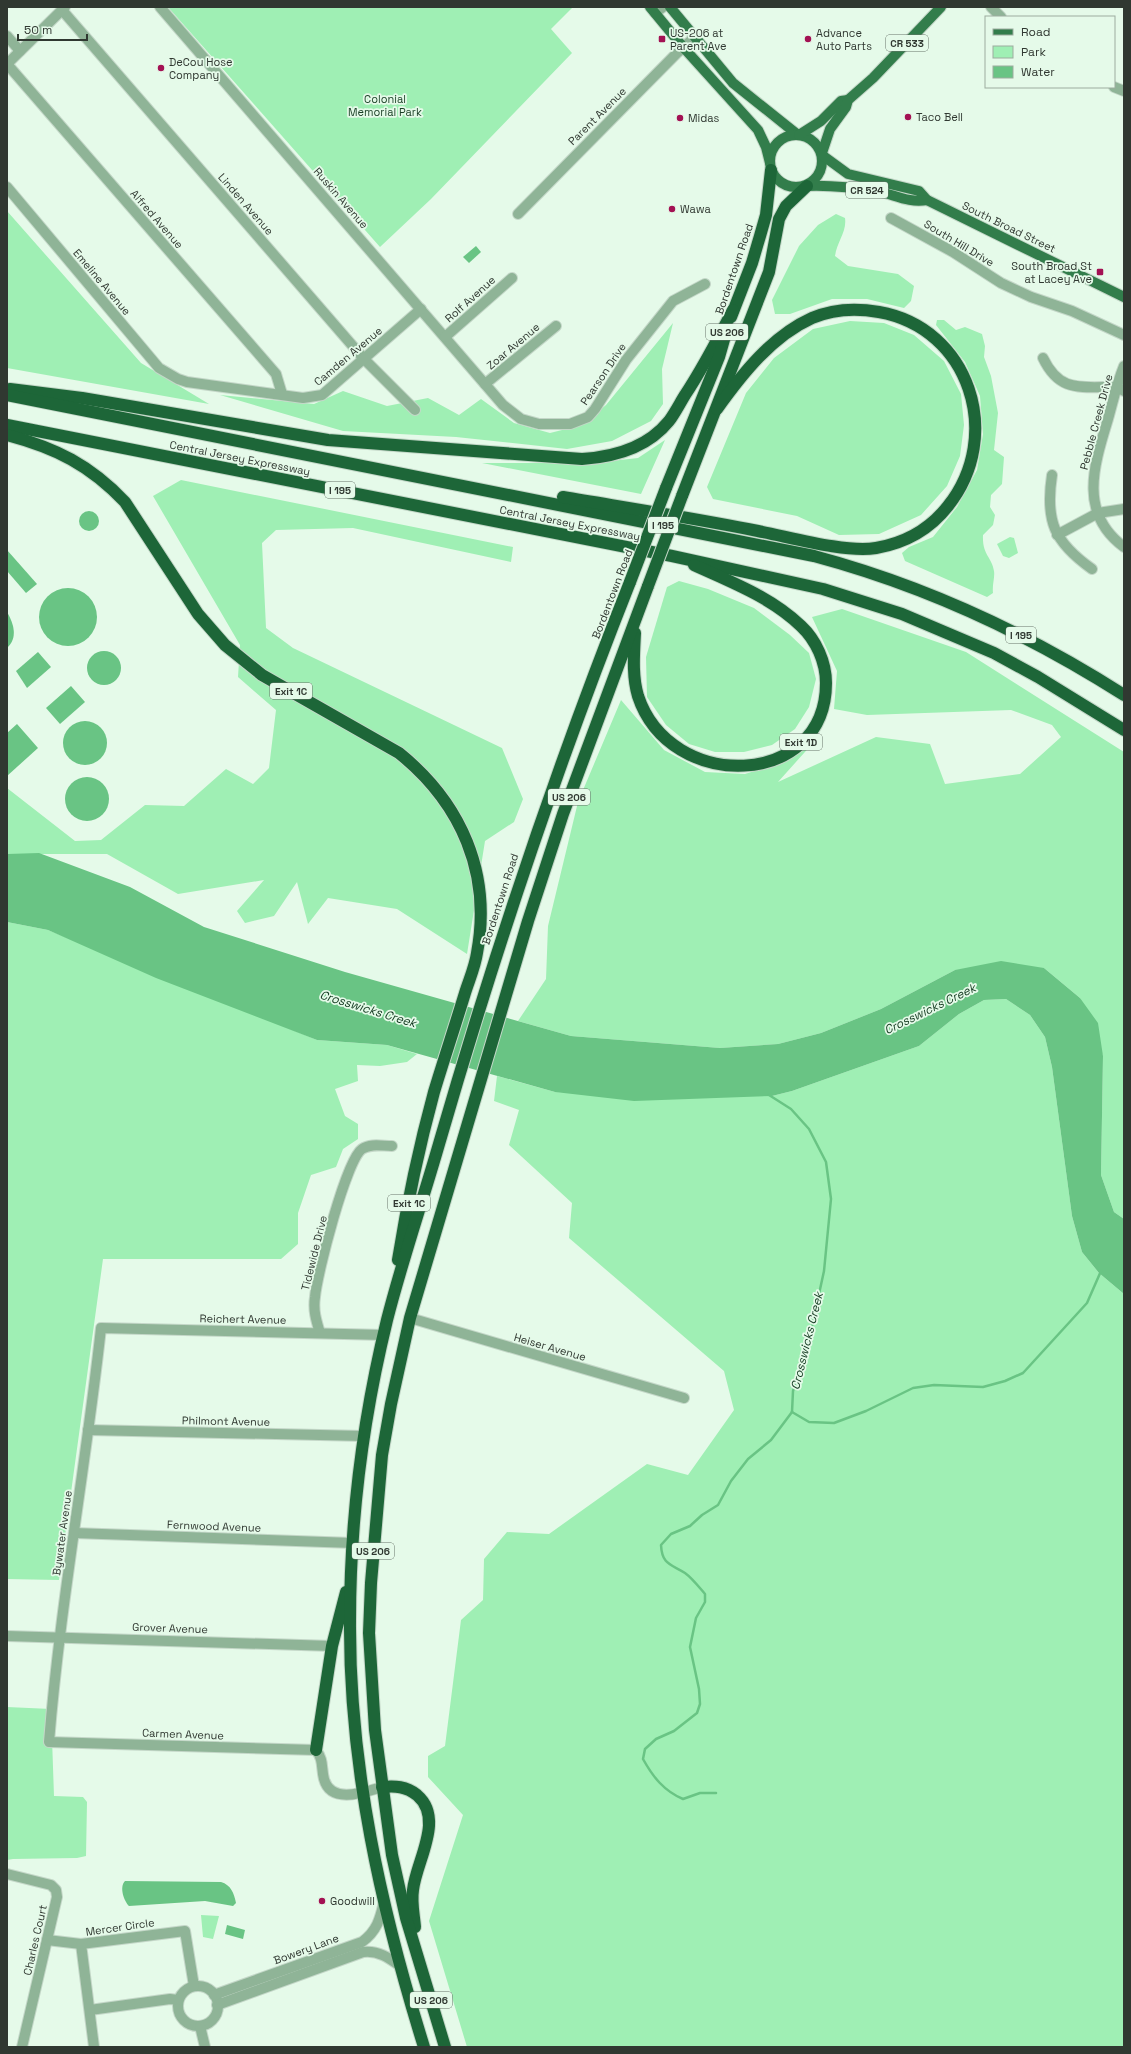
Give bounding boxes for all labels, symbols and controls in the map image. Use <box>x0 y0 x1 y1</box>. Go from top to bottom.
scale bar <box>18 16 87 42</box>
legend <box>985 16 1115 88</box>
text: 50 m <box>24 22 52 38</box>
text: Road <box>1021 24 1050 40</box>
place label: US-206 at Parent Ave <box>670 26 727 53</box>
place label: Advance Auto Parts <box>816 26 872 53</box>
marker: US-206 at Parent Ave <box>657 34 667 44</box>
marker: Advance Auto Parts <box>803 34 813 44</box>
road number: CR 533 <box>886 35 928 51</box>
text: Park <box>1021 44 1046 60</box>
place label: DeCou Hose Company <box>169 55 233 82</box>
marker: DeCou Hose Company <box>156 63 166 73</box>
text: Water <box>1021 64 1055 80</box>
street label: Parent Avenue <box>565 84 629 148</box>
park label: Colonial Memorial Park <box>348 92 422 119</box>
place label: Taco Bell <box>916 110 963 124</box>
place label: Midas <box>688 111 720 125</box>
marker: Taco Bell <box>903 112 913 122</box>
marker: Midas <box>675 113 685 123</box>
street label: Ruskin Avenue <box>311 165 371 231</box>
street label: Linden Avenue <box>215 170 277 238</box>
road number: CR 524 <box>846 182 888 198</box>
street label: Alfred Avenue <box>128 187 186 251</box>
street label: South Broad Street <box>960 198 1058 256</box>
place label: Wawa <box>680 202 711 216</box>
marker: Wawa <box>667 204 677 214</box>
street label: South Hill Drive <box>921 217 997 269</box>
street label: Bordentown Road <box>712 222 756 316</box>
street label: Emeline Avenue <box>70 246 134 318</box>
place label: South Broad St at Lacey Ave <box>1011 259 1092 286</box>
marker: South Broad St at Lacey Ave <box>1095 267 1105 277</box>
street label: Rolf Avenue <box>442 273 498 325</box>
street label: Zoar Avenue <box>484 320 542 372</box>
street label: Camden Avenue <box>311 323 385 389</box>
road number: US 206 <box>706 324 748 340</box>
street label: Pearson Drive <box>577 340 629 408</box>
street label: Pebble Creek Drive <box>1077 373 1115 471</box>
street label: Central Jersey Expressway <box>168 437 312 479</box>
road number: I 195 <box>325 482 355 498</box>
street label: Central Jersey Expressway <box>498 502 642 544</box>
road number: I 195 <box>648 517 678 533</box>
street label: Bordentown Road <box>588 547 636 641</box>
road number: I 195 <box>1006 627 1036 643</box>
road number: Exit 1C <box>270 683 312 699</box>
road number: Exit 1D <box>780 734 822 750</box>
road number: US 206 <box>548 789 590 805</box>
street label: Bordentown Road <box>479 852 521 946</box>
water label: Crosswicks Creek <box>882 979 980 1038</box>
water label: Crosswicks Creek <box>318 987 420 1032</box>
road number: Exit 1C <box>388 1195 430 1211</box>
street label: Tidewide Drive <box>298 1214 330 1292</box>
water label: Crosswicks Creek <box>787 1289 827 1391</box>
street label: Reichert Avenue <box>200 1311 286 1327</box>
street label: Heiser Avenue <box>512 1330 588 1364</box>
street label: Philmont Avenue <box>182 1413 270 1429</box>
street label: Bywater Avenue <box>49 1490 75 1576</box>
street label: Fernwood Avenue <box>167 1517 261 1535</box>
road number: US 206 <box>352 1543 394 1559</box>
street label: Grover Avenue <box>132 1620 208 1636</box>
street label: Carmen Avenue <box>142 1726 224 1742</box>
place label: Goodwill <box>330 1894 375 1908</box>
marker: Goodwill <box>317 1896 327 1906</box>
street label: Charles Court <box>20 1903 50 1977</box>
street label: Mercer Circle <box>85 1915 155 1939</box>
street label: Bowery Lane <box>271 1931 341 1967</box>
road number: US 206 <box>410 1992 452 2008</box>

